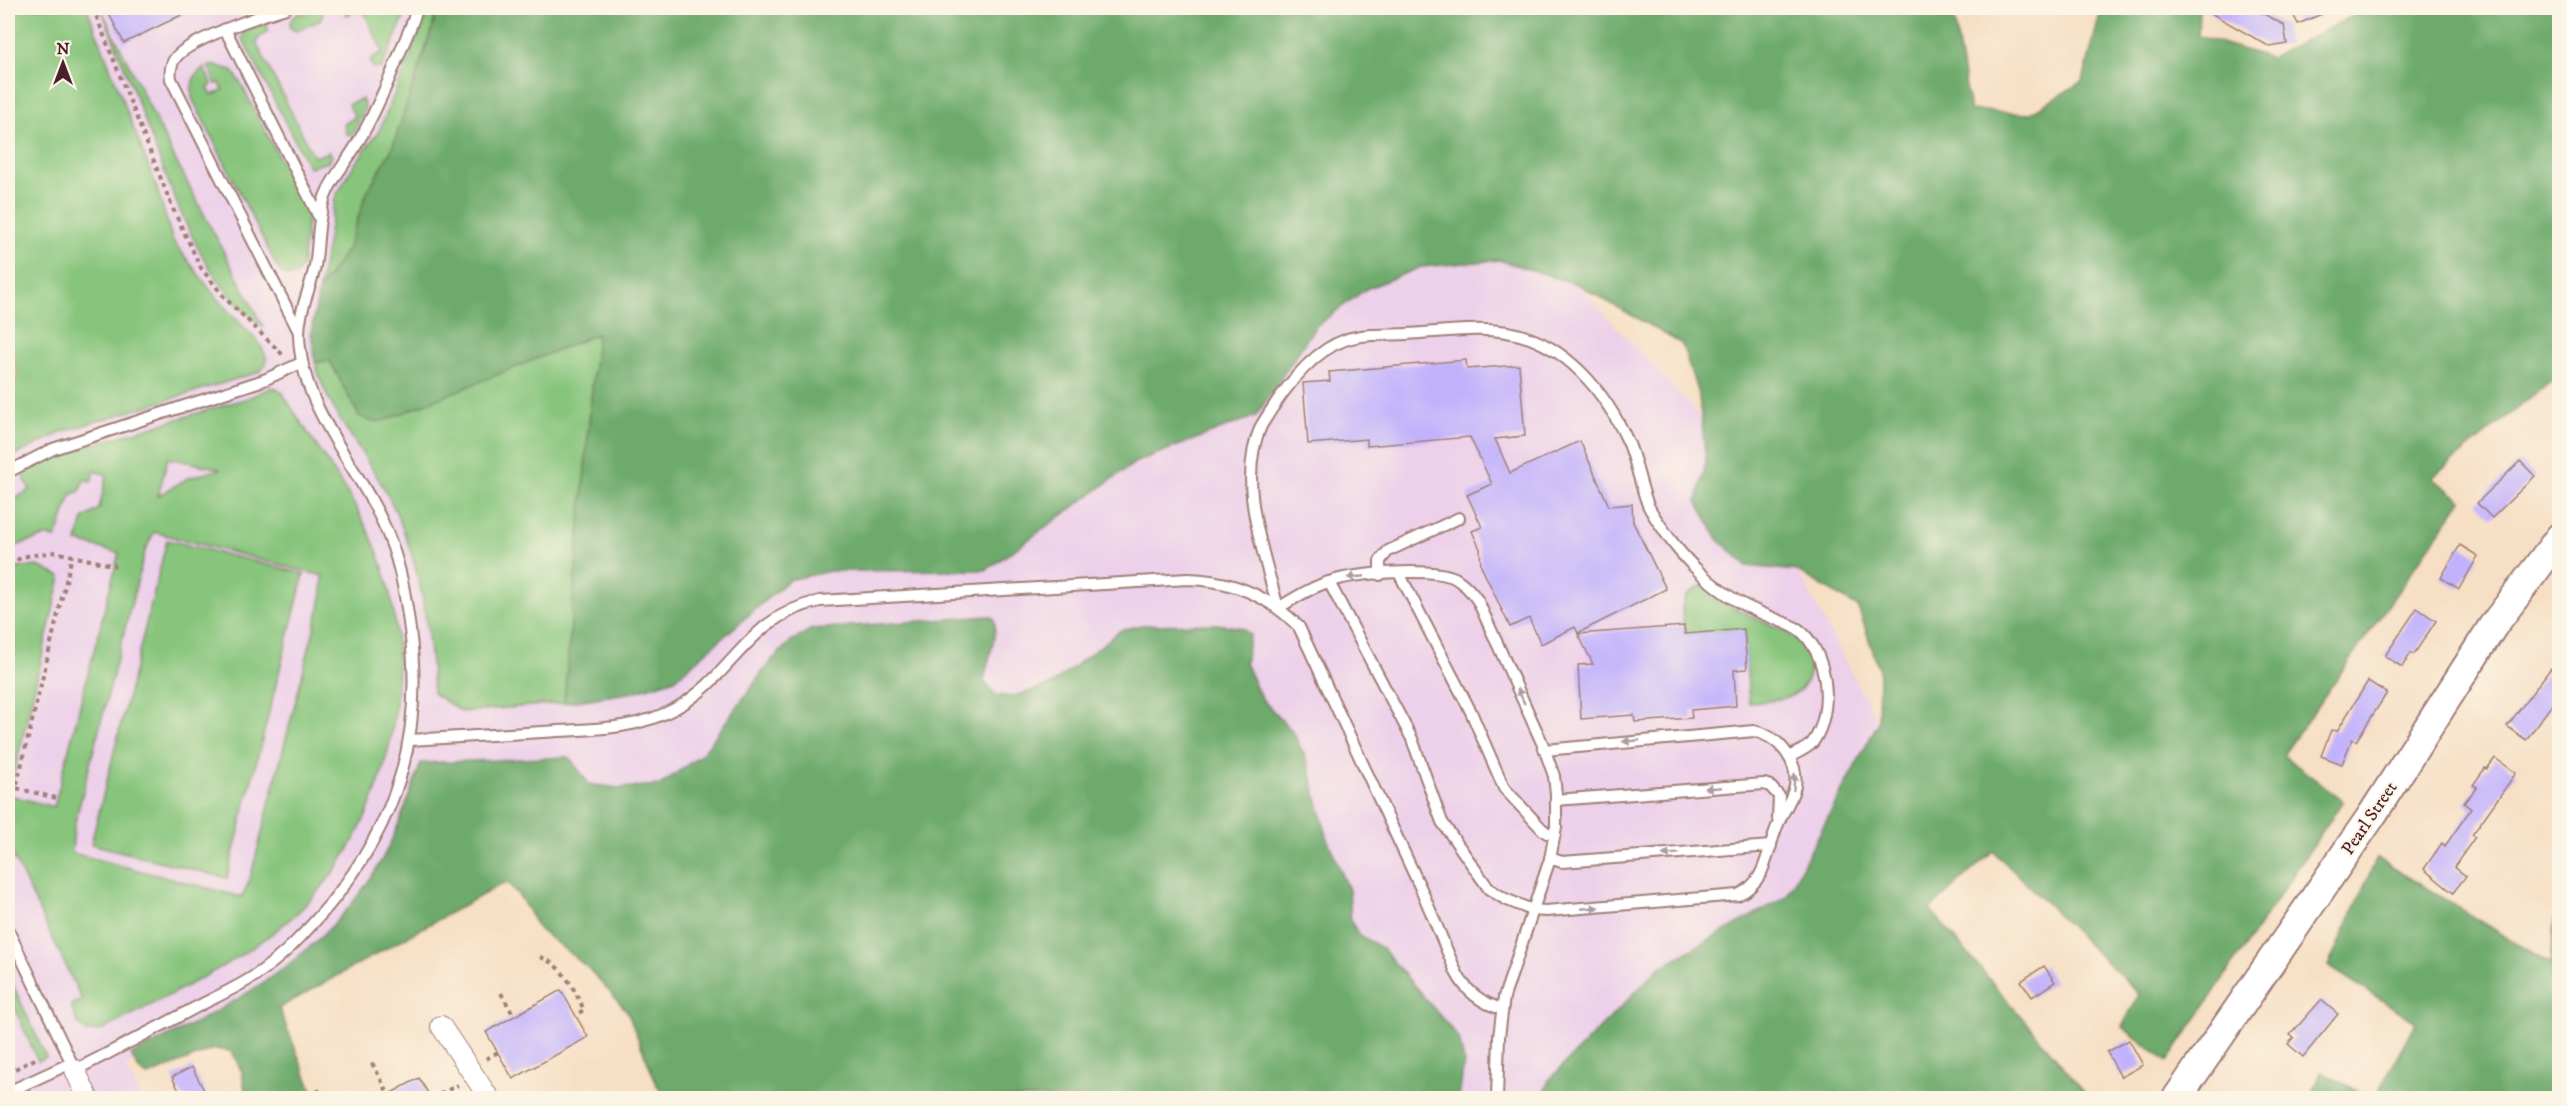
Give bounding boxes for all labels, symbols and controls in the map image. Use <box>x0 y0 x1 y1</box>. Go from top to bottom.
north arrow <box>33 33 93 93</box>
text: N <box>56 39 70 59</box>
one-way arrow <box>1347 572 1366 582</box>
one-way arrow <box>1516 687 1526 705</box>
one-way arrow <box>1622 737 1641 746</box>
one-way arrow <box>1789 772 1799 791</box>
street label: Pearl Street <box>2337 778 2402 859</box>
one-way arrow <box>1704 783 1723 792</box>
one-way arrow <box>1661 849 1680 858</box>
one-way arrow <box>1581 903 1600 913</box>

